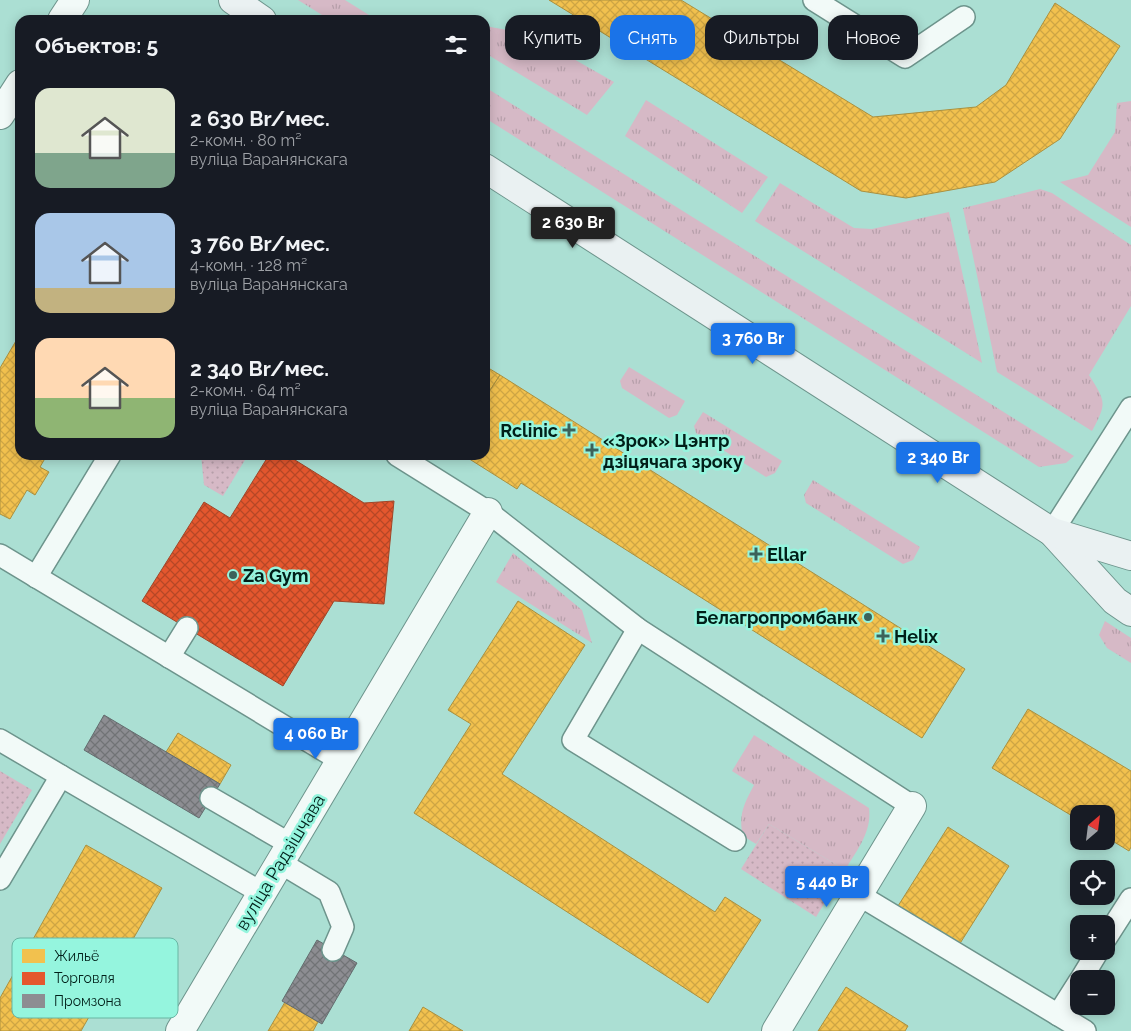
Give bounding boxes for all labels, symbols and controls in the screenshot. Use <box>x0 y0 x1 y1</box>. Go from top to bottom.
chip: Купить <box>505 15 600 60</box>
chip: Снять <box>610 15 695 60</box>
chip: Фильтры <box>705 15 818 60</box>
chip: Новое <box>828 15 918 60</box>
icon: filters <box>442 31 470 59</box>
text: Объектов: 5 <box>35 33 158 58</box>
text: 2 630 Br/мес. <box>190 106 330 131</box>
icon: home <box>75 108 135 168</box>
text: 2-комн. · 80 m² <box>190 131 302 150</box>
text: вуліца Варанянскага <box>190 150 348 169</box>
pin: 2 630 Br <box>521 206 625 249</box>
text: 2 630 Br <box>542 213 604 232</box>
text: 3 760 Br/мес. <box>190 231 330 256</box>
icon: home <box>75 233 135 293</box>
text: 4-комн. · 128 m² <box>190 256 307 275</box>
text: вуліца Варанянскага <box>190 275 348 294</box>
pin: 3 760 Br <box>701 322 805 365</box>
text: 3 760 Br <box>722 329 784 348</box>
text: 2 340 Br/мес. <box>190 356 329 381</box>
icon: home <box>75 358 135 418</box>
text: 2-комн. · 64 m² <box>190 381 301 400</box>
text: вуліца Варанянскага <box>190 400 348 419</box>
place label: Rclinic <box>500 420 558 441</box>
marker: Rclinic <box>562 423 576 437</box>
place label: «Зрок» Цэнтр дзіцячага зроку <box>603 430 743 472</box>
pin: 2 340 Br <box>886 442 990 484</box>
marker: «Зрок» Цэнтр дзіцячага зроку <box>585 443 599 457</box>
text: 2 340 Br <box>907 448 969 467</box>
place label: Ellar <box>767 544 807 565</box>
marker: Ellar <box>749 547 763 561</box>
place label: Za Gym <box>243 565 308 586</box>
marker: Za Gym <box>227 569 239 581</box>
place label: Белагропромбанк <box>695 607 858 628</box>
marker: Белагропромбанк <box>862 611 874 623</box>
place label: Helix <box>894 626 938 647</box>
marker: Helix <box>876 629 890 643</box>
pin: 4 060 Br <box>264 718 368 760</box>
text: 4 060 Br <box>284 724 348 743</box>
street label: вуліца Радзішчава <box>231 790 329 934</box>
north arrow <box>1070 805 1115 850</box>
map controls <box>1070 805 1115 1015</box>
button: locate <box>1070 860 1115 905</box>
pin: 5 440 Br <box>775 866 879 908</box>
text: 5 440 Br <box>796 872 858 891</box>
button: + <box>1070 915 1115 960</box>
legend <box>12 938 178 1018</box>
text: Жильё <box>54 948 99 964</box>
text: Торговля <box>54 970 115 986</box>
button: − <box>1070 970 1115 1015</box>
text: Промзона <box>54 993 121 1009</box>

